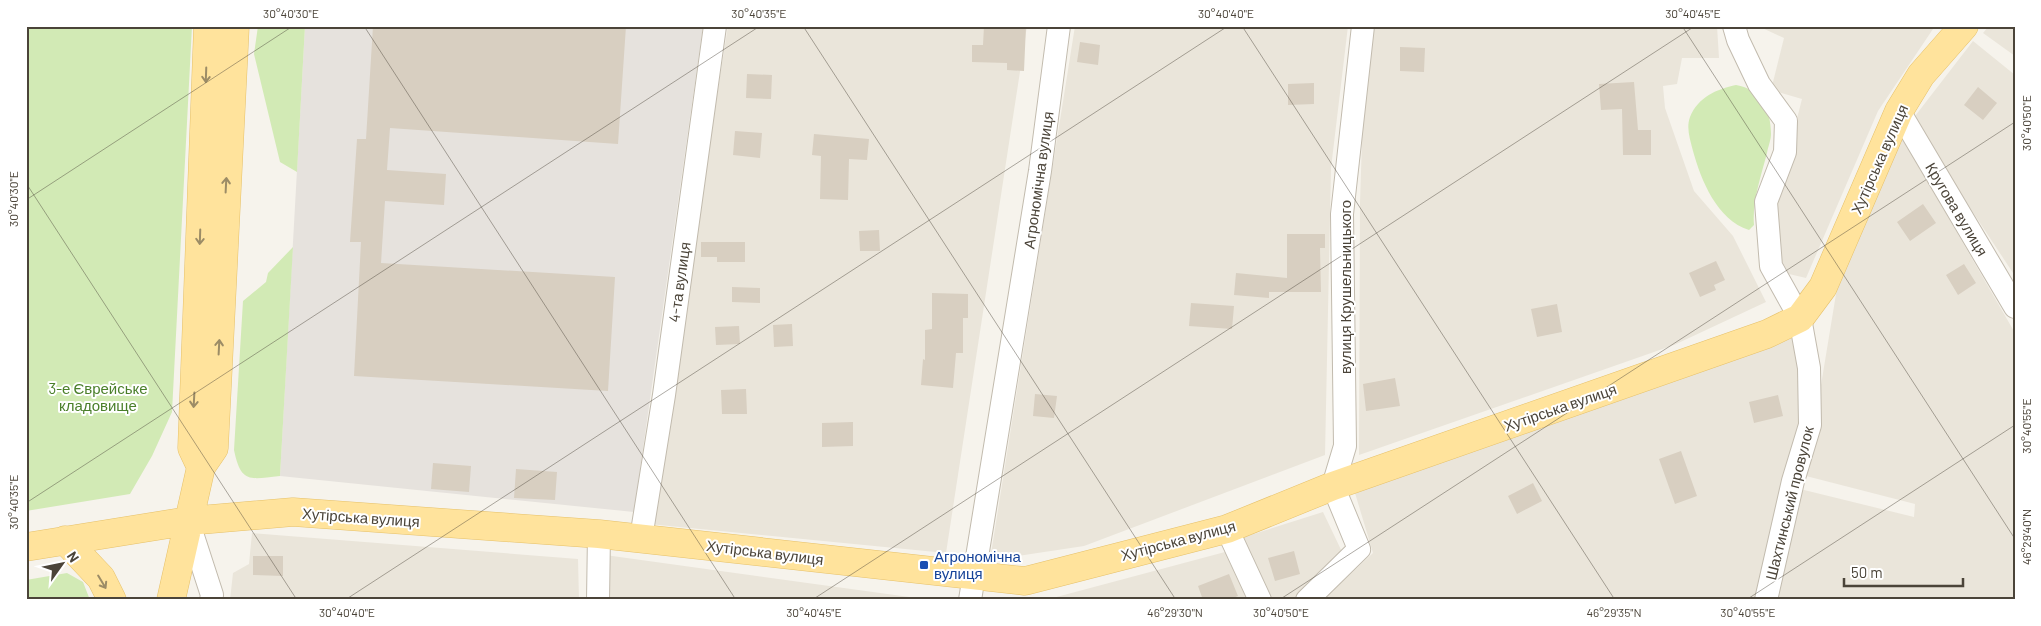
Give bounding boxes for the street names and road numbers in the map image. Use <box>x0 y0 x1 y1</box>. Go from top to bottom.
street label: Хутірська вулиця <box>1847 101 1911 217</box>
street label: Агрономічна вулиця <box>1019 110 1057 250</box>
street label: Кругова вулиця <box>1922 159 1992 259</box>
street label: вулиця Крушельницького <box>1336 200 1354 374</box>
street label: 4-та вулиця <box>664 241 694 323</box>
street label: Хутірська вулиця <box>1501 379 1619 435</box>
street label: Шахтинський провулок <box>1761 424 1817 582</box>
street label: Хутірська вулиця <box>302 504 420 530</box>
street label: Хутірська вулиця <box>1119 516 1237 564</box>
street label: Хутірська вулиця <box>705 536 825 568</box>

